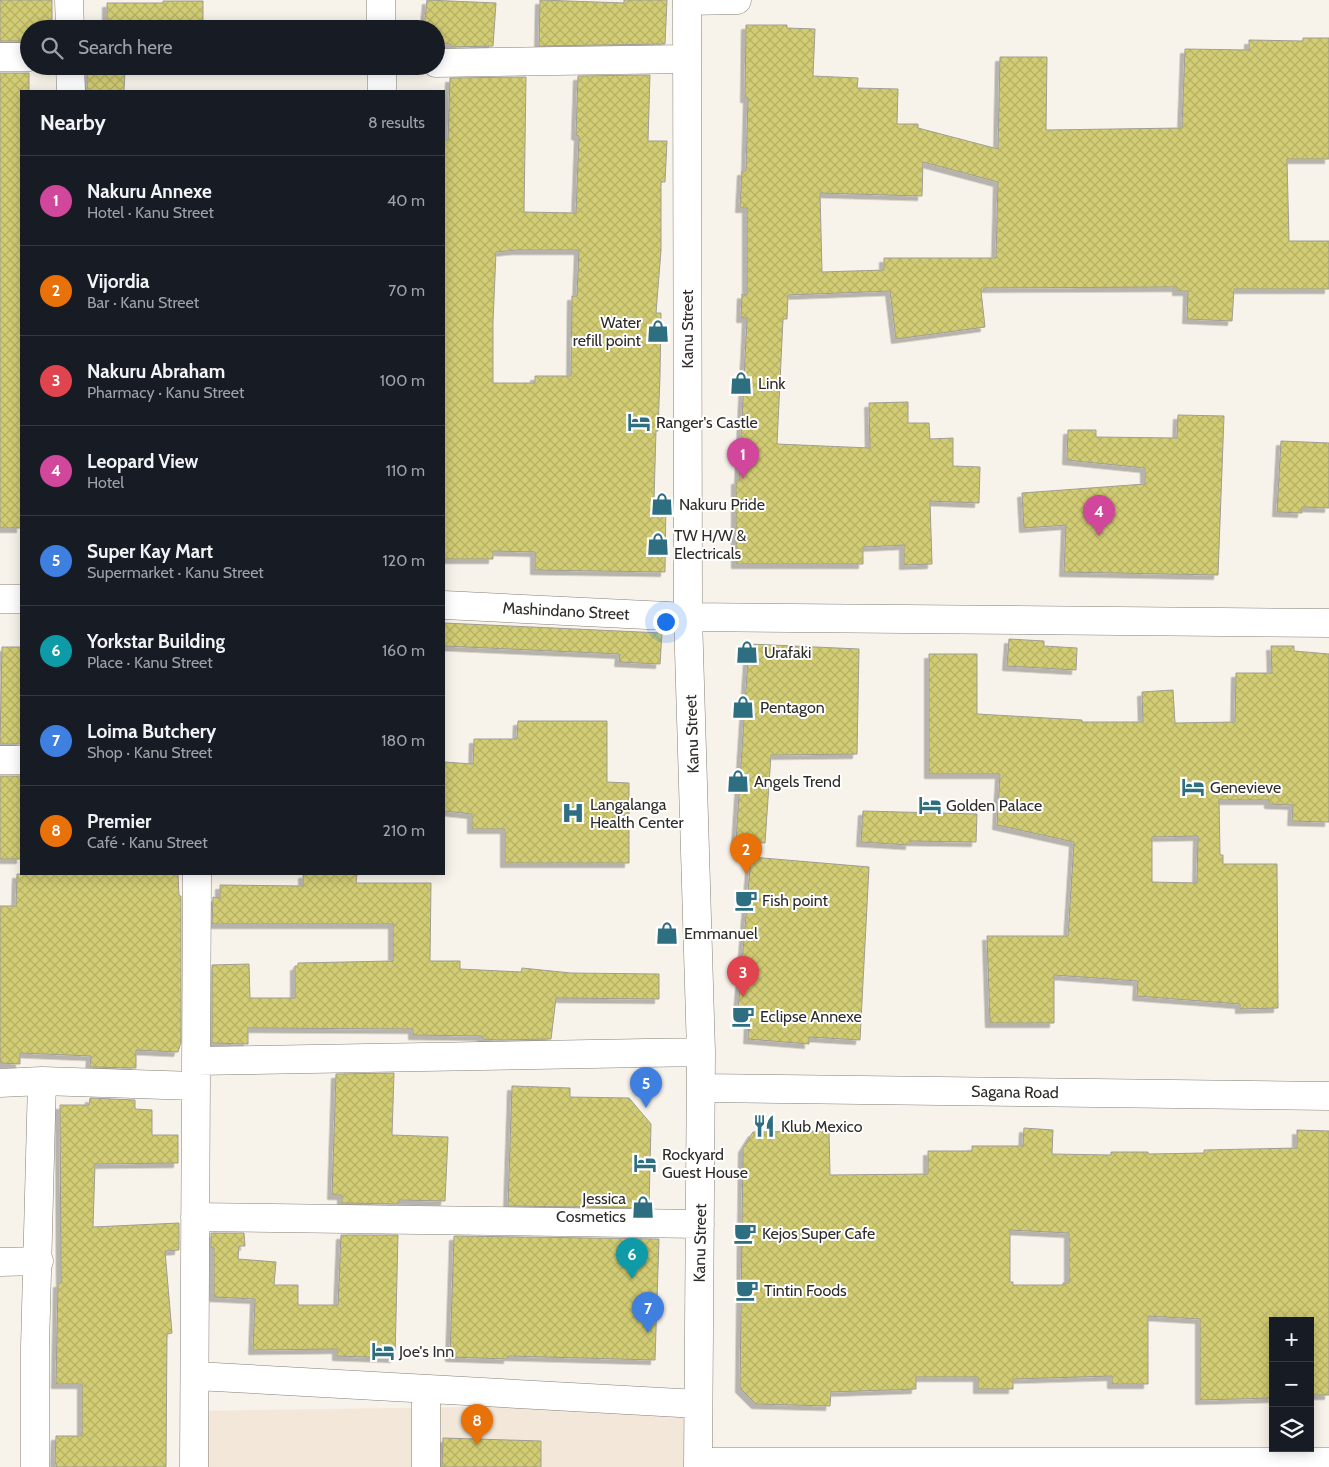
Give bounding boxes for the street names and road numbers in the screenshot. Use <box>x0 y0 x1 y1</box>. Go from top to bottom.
street label: Kanu Street <box>678 289 697 368</box>
street label: Mashindano Street <box>502 598 631 624</box>
street label: Kanu Street <box>681 694 703 774</box>
street label: Sagana Road <box>971 1082 1059 1102</box>
street label: Kanu Street <box>690 1203 710 1283</box>

